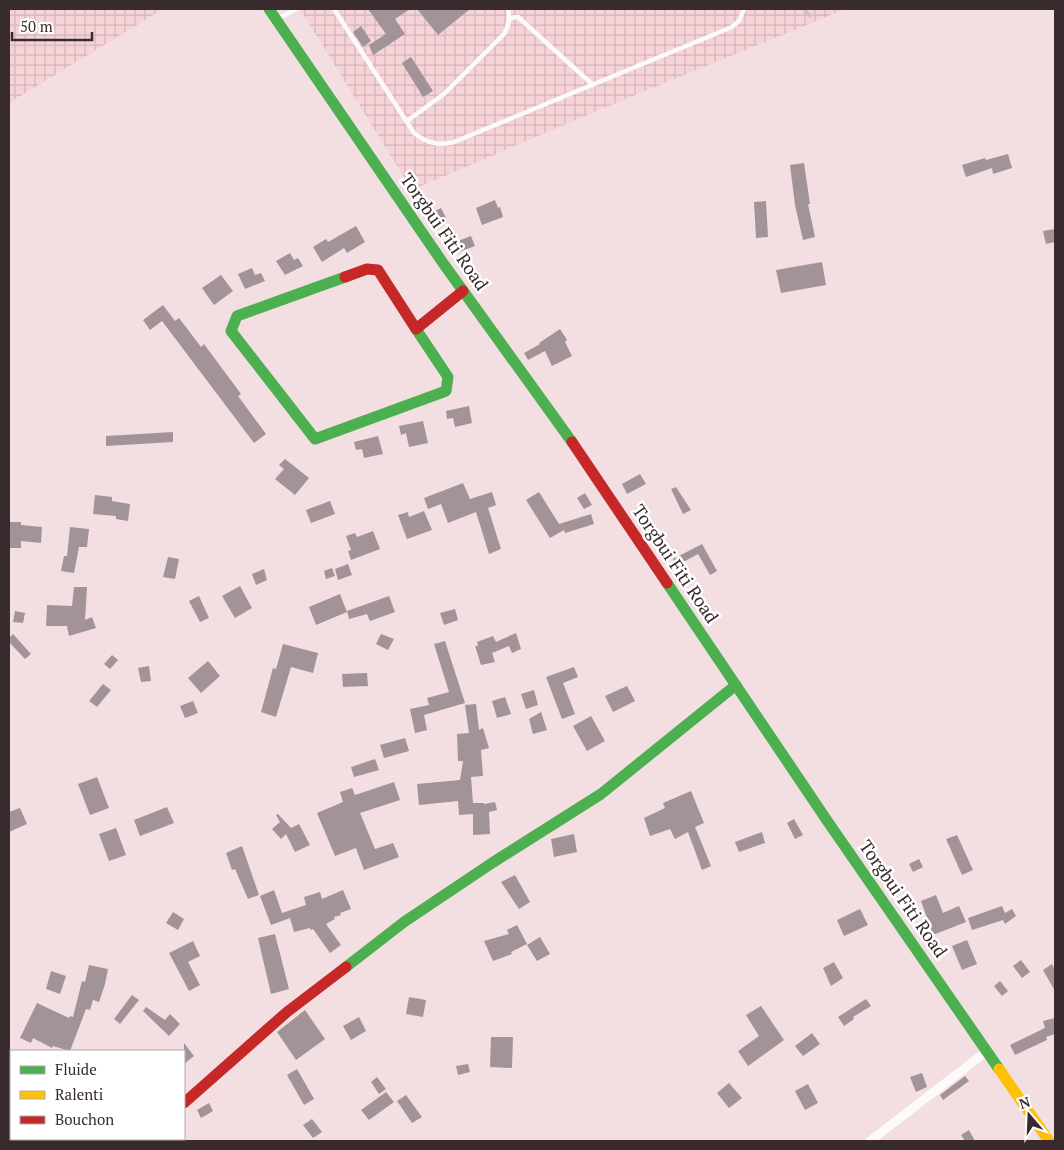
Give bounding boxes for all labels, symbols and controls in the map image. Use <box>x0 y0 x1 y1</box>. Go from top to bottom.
scale bar <box>12 10 92 42</box>
text: 50 m <box>20 16 53 36</box>
street label: Torgbui Fiti Road <box>395 168 494 295</box>
street label: Torgbui Fiti Road <box>627 499 724 627</box>
street label: Torgbui Fiti Road <box>854 835 953 962</box>
legend <box>10 1050 185 1140</box>
text: Fluide <box>55 1059 97 1079</box>
text: Ralenti <box>55 1084 103 1104</box>
north arrow <box>1004 1090 1054 1140</box>
text: N <box>1016 1091 1033 1113</box>
text: Bouchon <box>55 1109 114 1129</box>

